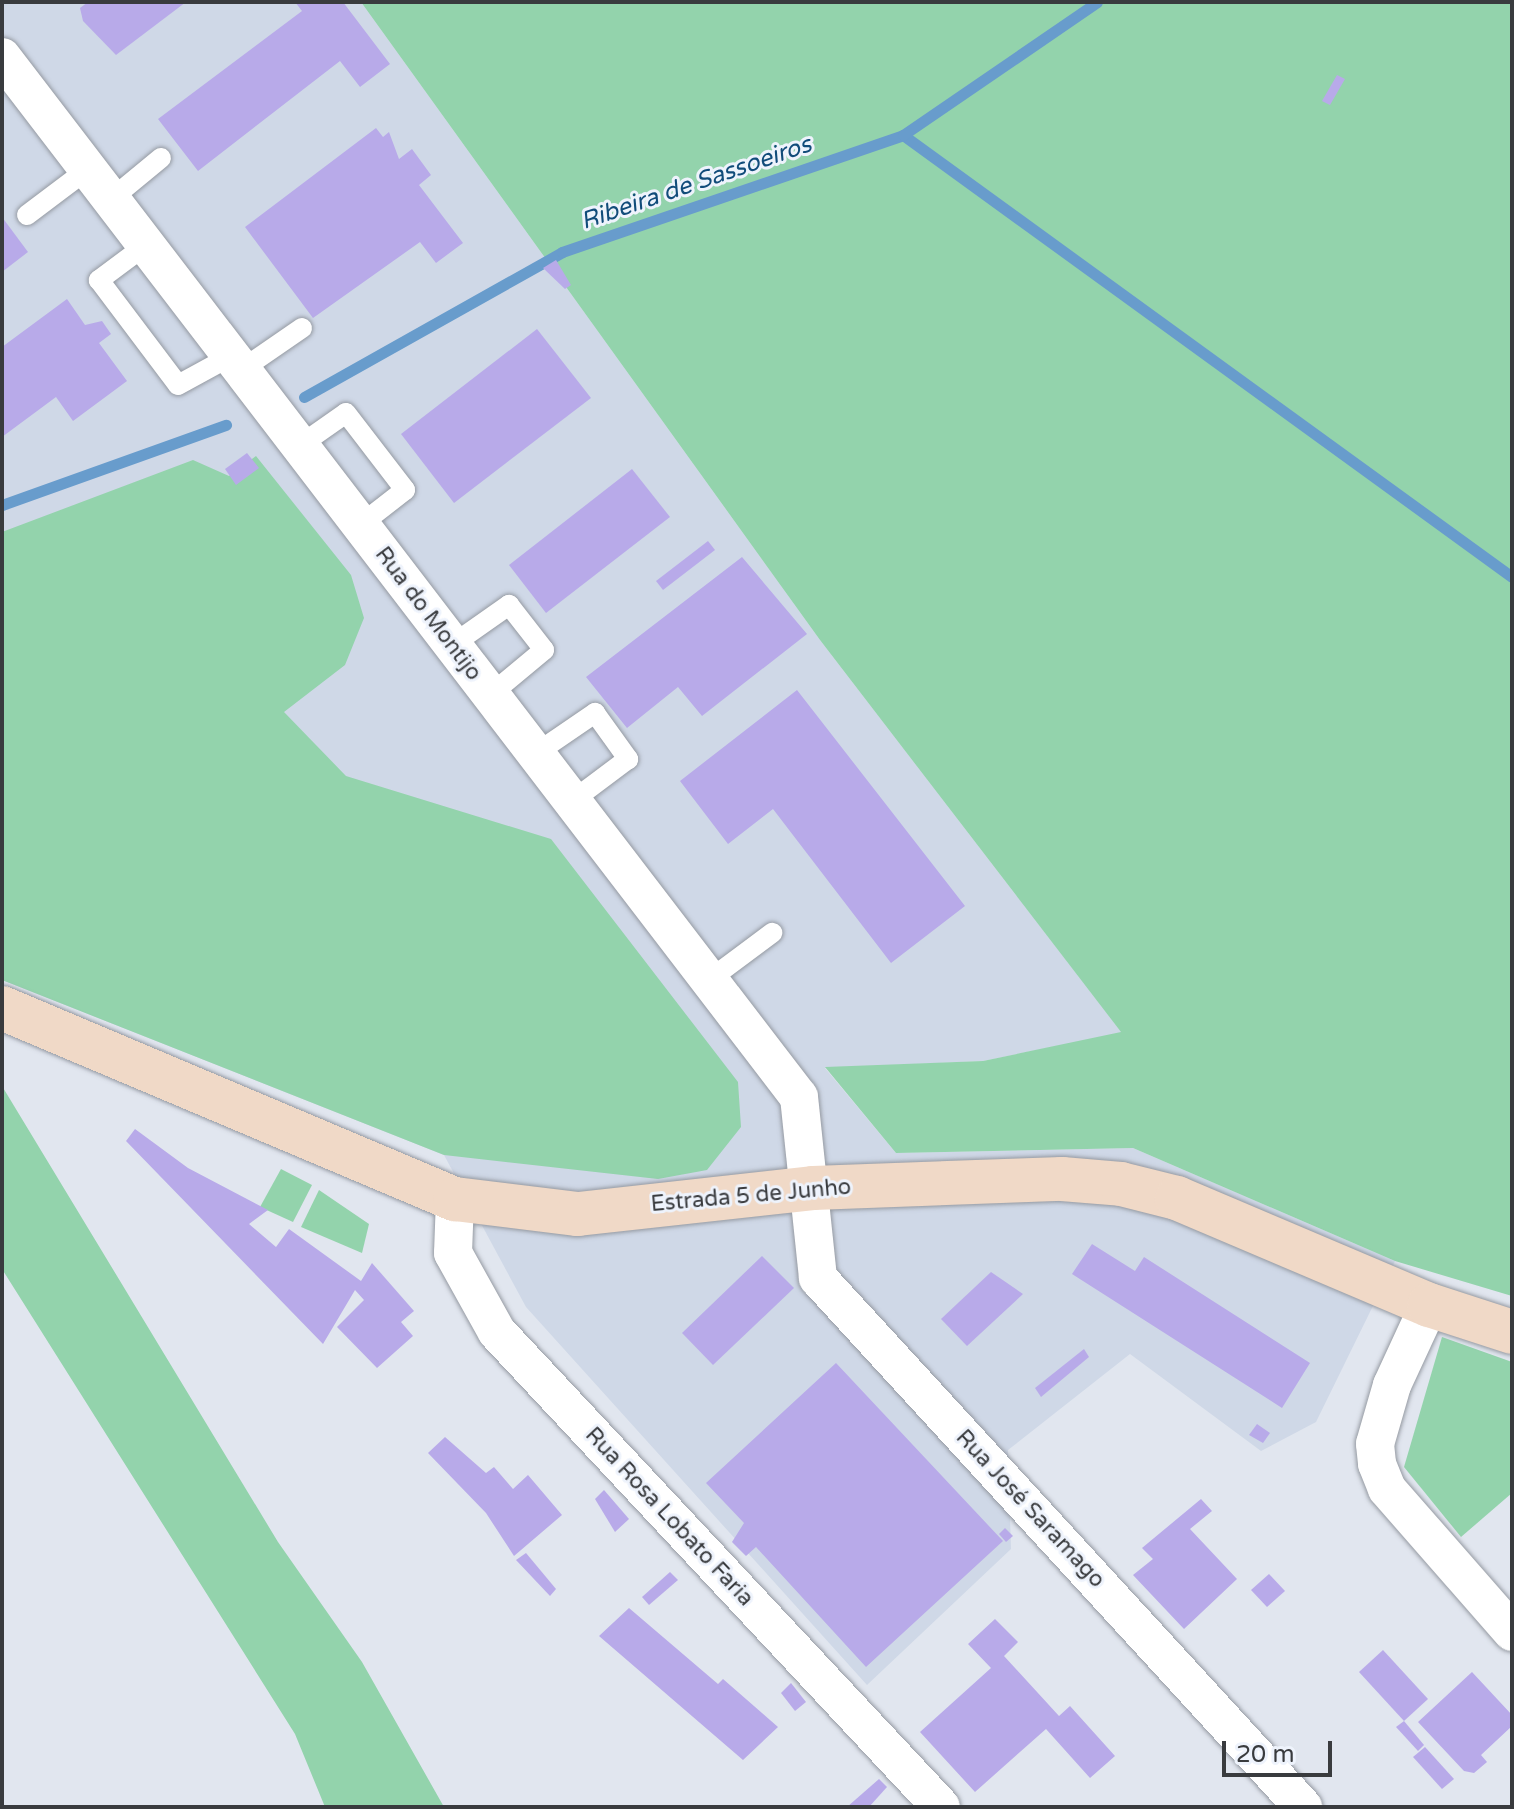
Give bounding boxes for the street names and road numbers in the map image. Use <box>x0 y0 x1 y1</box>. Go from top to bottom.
street label: Rua do Montijo <box>369 542 487 686</box>
street label: Estrada 5 de Junho <box>650 1174 852 1218</box>
street label: Rua Rosa Lobato Faria <box>579 1422 759 1612</box>
street label: Rua José Saramago <box>950 1425 1110 1593</box>

